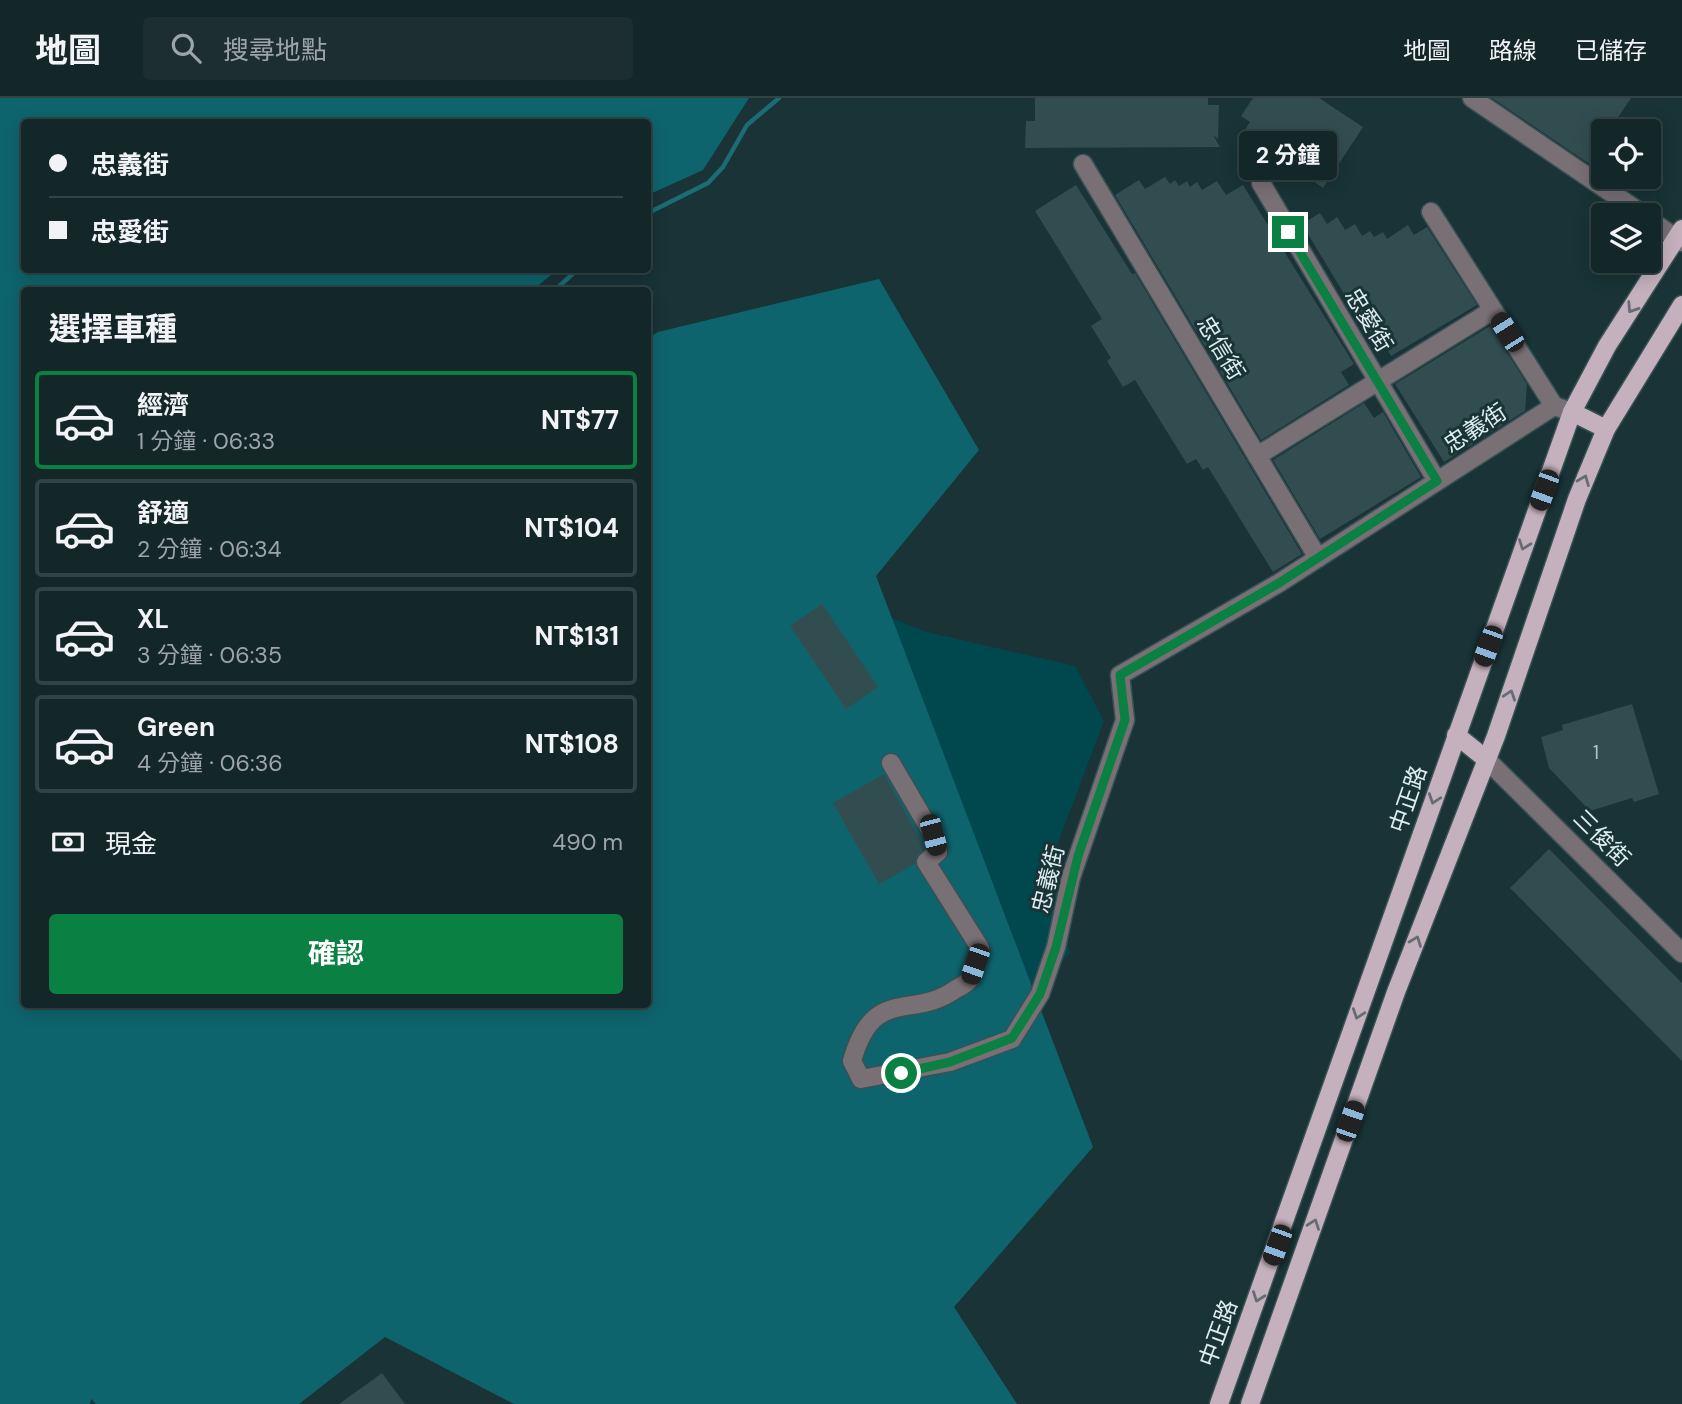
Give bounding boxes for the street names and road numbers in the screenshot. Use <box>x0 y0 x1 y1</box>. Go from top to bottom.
street label: 忠愛街 <box>1338 283 1400 357</box>
street label: 忠信街 <box>1190 311 1252 385</box>
street label: 忠義街 <box>1438 397 1512 459</box>
street label: 中正路 <box>1383 761 1433 837</box>
street label: 三俊街 <box>1567 803 1637 873</box>
street label: 忠義街 <box>1025 842 1071 916</box>
street label: 中正路 <box>1192 1295 1244 1371</box>

